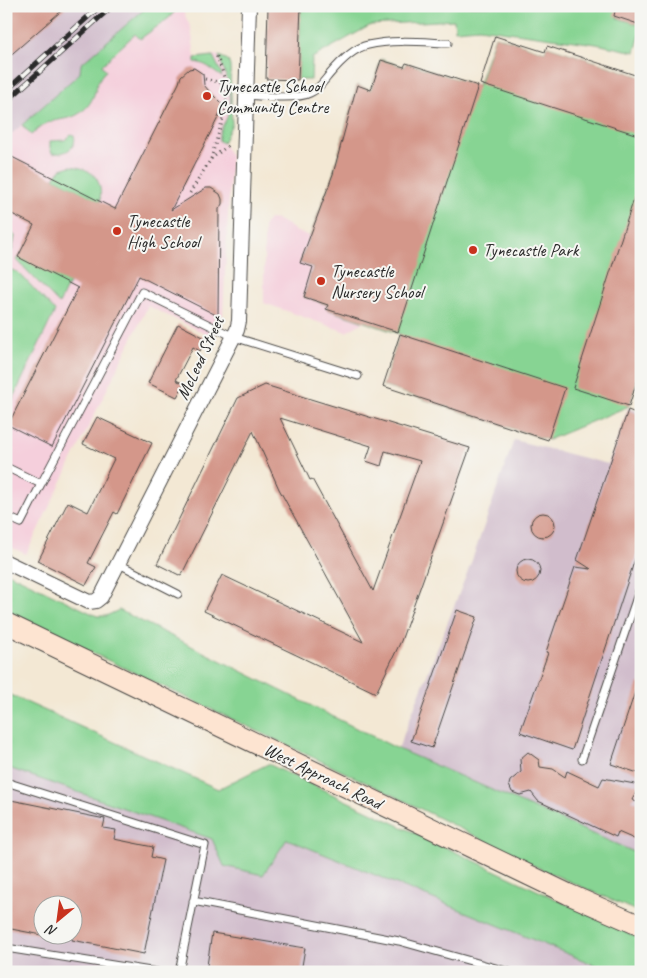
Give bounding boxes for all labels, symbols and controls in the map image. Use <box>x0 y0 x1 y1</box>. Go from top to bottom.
place label: Tynecastle School Community Centre <box>217 75 329 118</box>
marker: Tynecastle School Community Centre <box>201 90 213 102</box>
place label: Tynecastle High School <box>127 210 202 253</box>
marker: Tynecastle High School <box>111 225 123 237</box>
place label: Tynecastle Park <box>483 239 580 261</box>
marker: Tynecastle Park <box>467 244 479 256</box>
place label: Tynecastle Nursery School <box>331 260 426 303</box>
marker: Tynecastle Nursery School <box>315 275 327 287</box>
street label: McLeod Street <box>171 311 230 403</box>
street label: West Approach Road <box>261 738 388 815</box>
north arrow <box>32 896 82 946</box>
text: N <box>42 920 60 940</box>

